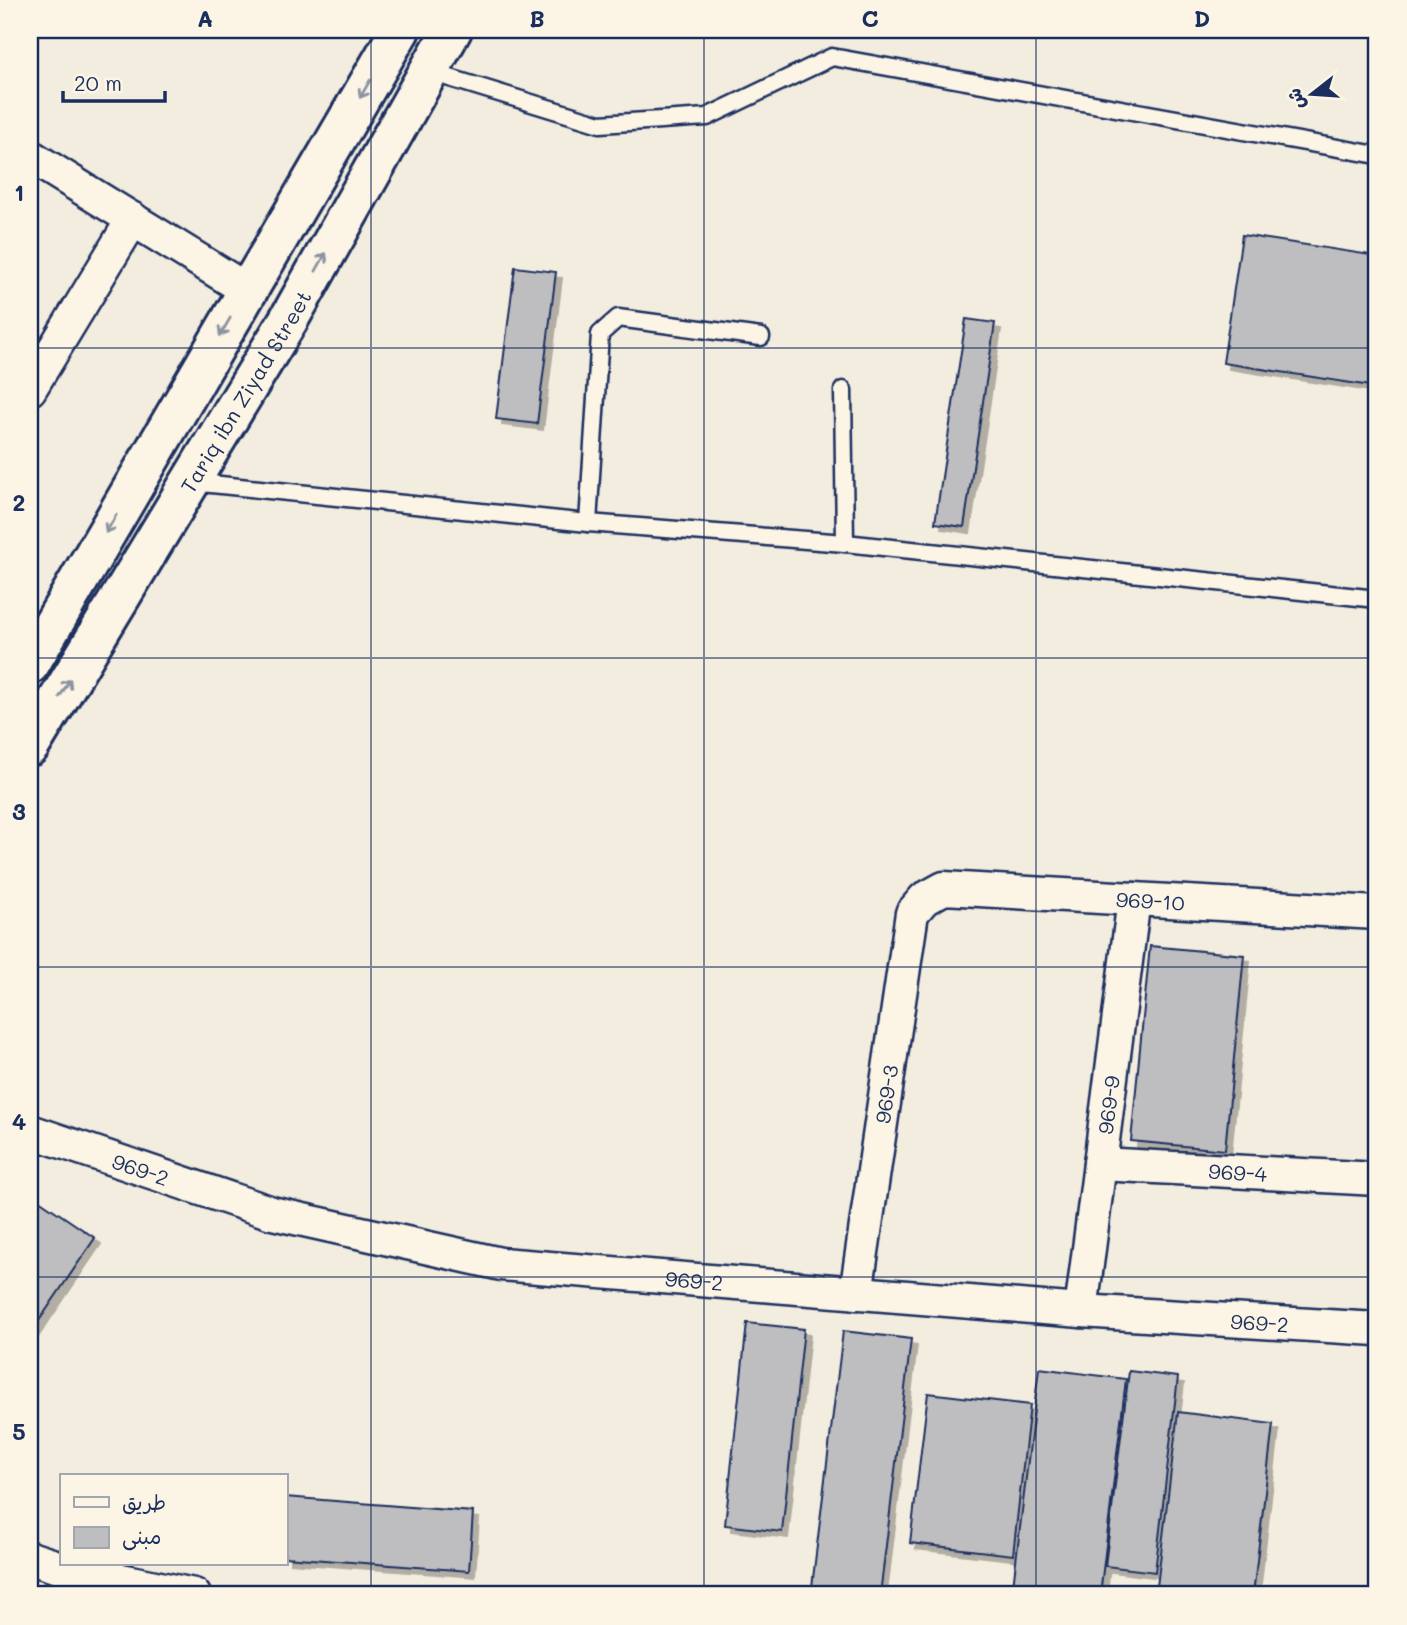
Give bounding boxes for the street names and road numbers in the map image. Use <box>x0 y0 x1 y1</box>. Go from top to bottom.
street label: Tariq ibn Ziyad Street <box>174 285 316 497</box>
street label: 969-10 <box>1115 884 1185 915</box>
street label: 969-3 <box>868 1063 903 1125</box>
street label: 969-9 <box>1090 1074 1125 1136</box>
street label: 969-2 <box>109 1146 173 1191</box>
street label: 969-4 <box>1208 1156 1269 1187</box>
street label: 969-2 <box>664 1264 724 1295</box>
street label: 969-2 <box>1230 1307 1289 1337</box>

